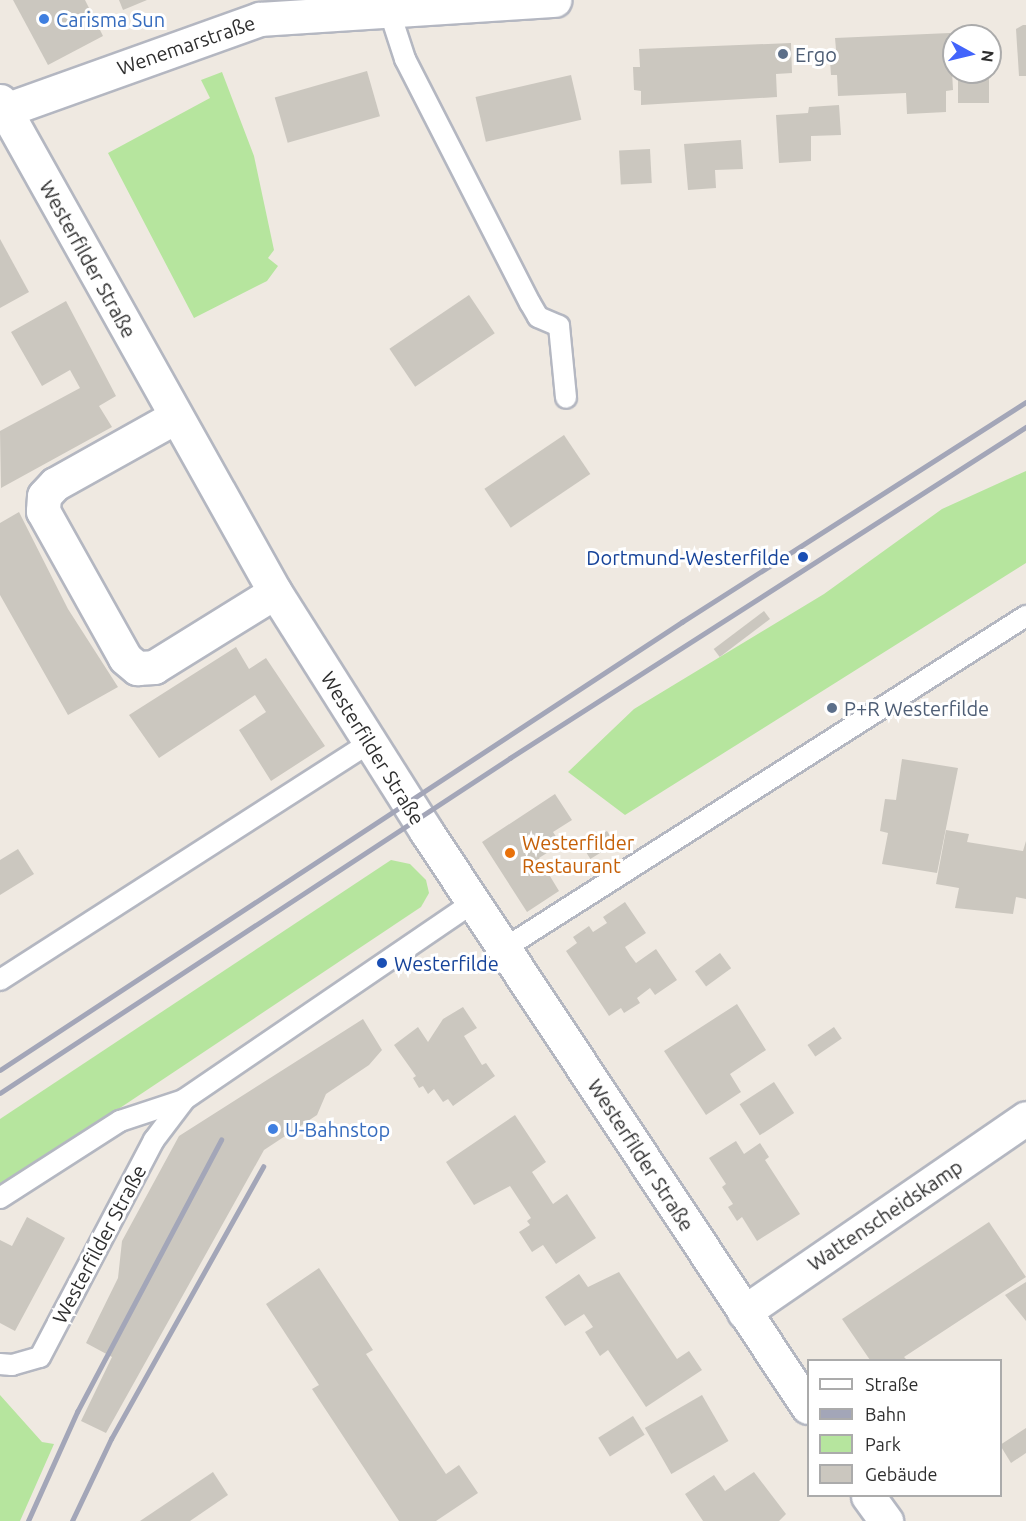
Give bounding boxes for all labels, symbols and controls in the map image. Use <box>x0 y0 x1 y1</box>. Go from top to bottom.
place label: Carisma Sun <box>56 7 165 31</box>
street label: Wenemarstraße <box>114 10 258 80</box>
marker: Carisma Sun <box>37 12 51 26</box>
north arrow <box>942 24 1002 84</box>
place label: Ergo <box>795 42 837 66</box>
marker: Ergo <box>776 47 790 61</box>
text: N <box>978 49 998 63</box>
street label: Westerfilder Straße <box>35 176 141 342</box>
place label: Dortmund-Westerfilde <box>586 545 790 569</box>
marker: Dortmund-Westerfilde <box>794 548 812 566</box>
street label: Westerfilder Straße <box>316 667 430 829</box>
place label: P+R Westerfilde <box>844 696 989 720</box>
marker: P+R Westerfilde <box>825 701 839 715</box>
place label: Westerfilder Restaurant <box>522 830 634 877</box>
marker: Westerfilder Restaurant <box>503 846 517 860</box>
place label: Westerfilde <box>394 951 499 975</box>
marker: Westerfilde <box>375 956 389 970</box>
street label: Westerfilder Straße <box>583 1075 699 1235</box>
place label: U-Bahnstop <box>285 1117 390 1141</box>
marker: U-Bahnstop <box>266 1122 280 1136</box>
street label: Wattenscheidskamp <box>803 1154 967 1276</box>
street label: Westerfilder Straße <box>47 1161 151 1327</box>
legend <box>807 1359 1002 1497</box>
text: Straße <box>865 1374 918 1394</box>
text: Bahn <box>865 1404 906 1424</box>
text: Park <box>865 1434 901 1454</box>
text: Gebäude <box>865 1464 937 1484</box>

